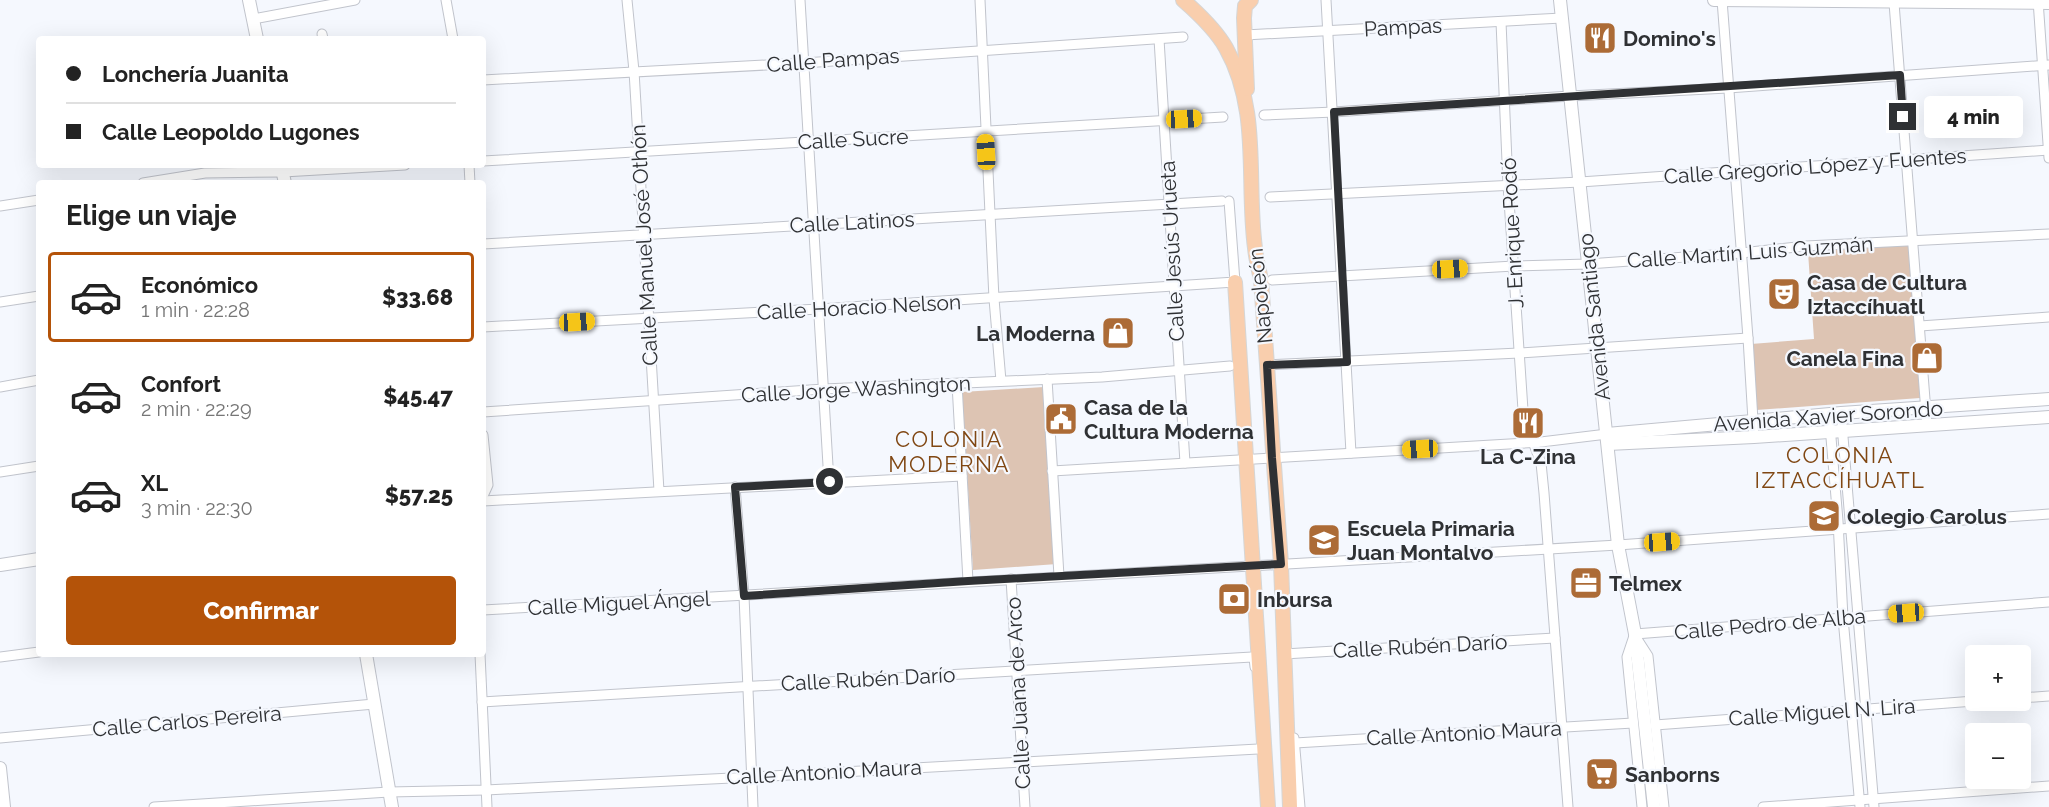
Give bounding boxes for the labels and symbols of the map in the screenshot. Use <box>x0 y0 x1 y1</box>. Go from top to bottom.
street label: Pampas <box>1363 12 1443 42</box>
restaurant icon: Domino's <box>1582 20 1618 56</box>
place label: Domino's <box>1623 26 1716 51</box>
street label: Calle Pampas <box>766 43 900 77</box>
callout: 4 min <box>1924 96 2023 138</box>
route end <box>1889 103 1916 130</box>
car <box>1166 109 1202 129</box>
street label: Calle Manuel José Othón <box>625 124 663 366</box>
street label: Calle Sucre <box>797 124 909 154</box>
car <box>976 134 996 170</box>
street label: Calle Gregorio López y Fuentes <box>1663 143 1967 189</box>
street label: J. Enrique Rodó <box>1496 157 1528 309</box>
street label: Calle Jesús Urueta <box>1155 160 1189 342</box>
street label: Calle Latinos <box>789 206 915 238</box>
street label: Calle Martín Luis Guzmán <box>1626 231 1874 273</box>
street label: Avenida Santiago <box>1573 232 1615 402</box>
street label: Napoleón <box>1243 247 1277 345</box>
car <box>1432 259 1468 279</box>
place label: Casa de Cultura Iztaccíhuatl <box>1807 270 1967 319</box>
theatre icon: Casa de Cultura Iztaccíhuatl <box>1766 276 1802 312</box>
street label: Calle Horacio Nelson <box>756 289 962 325</box>
car <box>559 312 595 332</box>
shop icon: La Moderna <box>1100 315 1136 351</box>
place label: La Moderna <box>976 321 1095 346</box>
shop icon: Canela Fina <box>1909 340 1945 376</box>
place label: Canela Fina <box>1786 346 1904 371</box>
street label: Calle Jorge Washington <box>741 371 971 407</box>
place label: Casa de la Cultura Moderna <box>1084 395 1254 444</box>
street label: Avenida Xavier Sorondo <box>1712 395 1944 437</box>
public building icon: Casa de la Cultura Moderna <box>1043 401 1079 437</box>
restaurant icon: La C-Zina <box>1510 405 1546 441</box>
district label: COLONIA MODERNA <box>888 426 1010 477</box>
car <box>1402 439 1438 459</box>
district label: COLONIA IZTACCÍHUATL <box>1755 442 1925 493</box>
place label: La C-Zina <box>1480 444 1576 469</box>
route start <box>816 468 843 495</box>
school or university icon: Colegio Carolus <box>1806 498 1842 534</box>
place label: Colegio Carolus <box>1847 504 2007 529</box>
place label: Escuela Primaria Juan Montalvo <box>1347 516 1515 565</box>
school or university icon: Escuela Primaria Juan Montalvo <box>1306 522 1342 558</box>
car <box>1643 532 1681 552</box>
office icon: Telmex <box>1568 565 1604 601</box>
place label: Telmex <box>1609 571 1683 596</box>
bank icon: Inbursa <box>1216 581 1252 617</box>
street label: Calle Miguel Ángel <box>527 586 711 620</box>
place label: Inbursa <box>1257 587 1333 612</box>
street label: Calle Juana de Arco <box>1000 596 1036 790</box>
street label: Calle Pedro de Alba <box>1673 603 1867 645</box>
car <box>1887 603 1925 623</box>
street label: Calle Rubén Darío <box>1332 629 1508 663</box>
street label: Calle Rubén Darío <box>780 662 956 696</box>
street label: Calle Miguel N. Lira <box>1728 693 1916 731</box>
street label: Calle Carlos Pereira <box>91 700 283 742</box>
street label: Calle Antonio Maura <box>1366 715 1562 751</box>
street label: Calle Antonio Maura <box>726 754 922 790</box>
supermarket icon: Sanborns <box>1584 756 1620 792</box>
place label: Sanborns <box>1625 762 1720 787</box>

